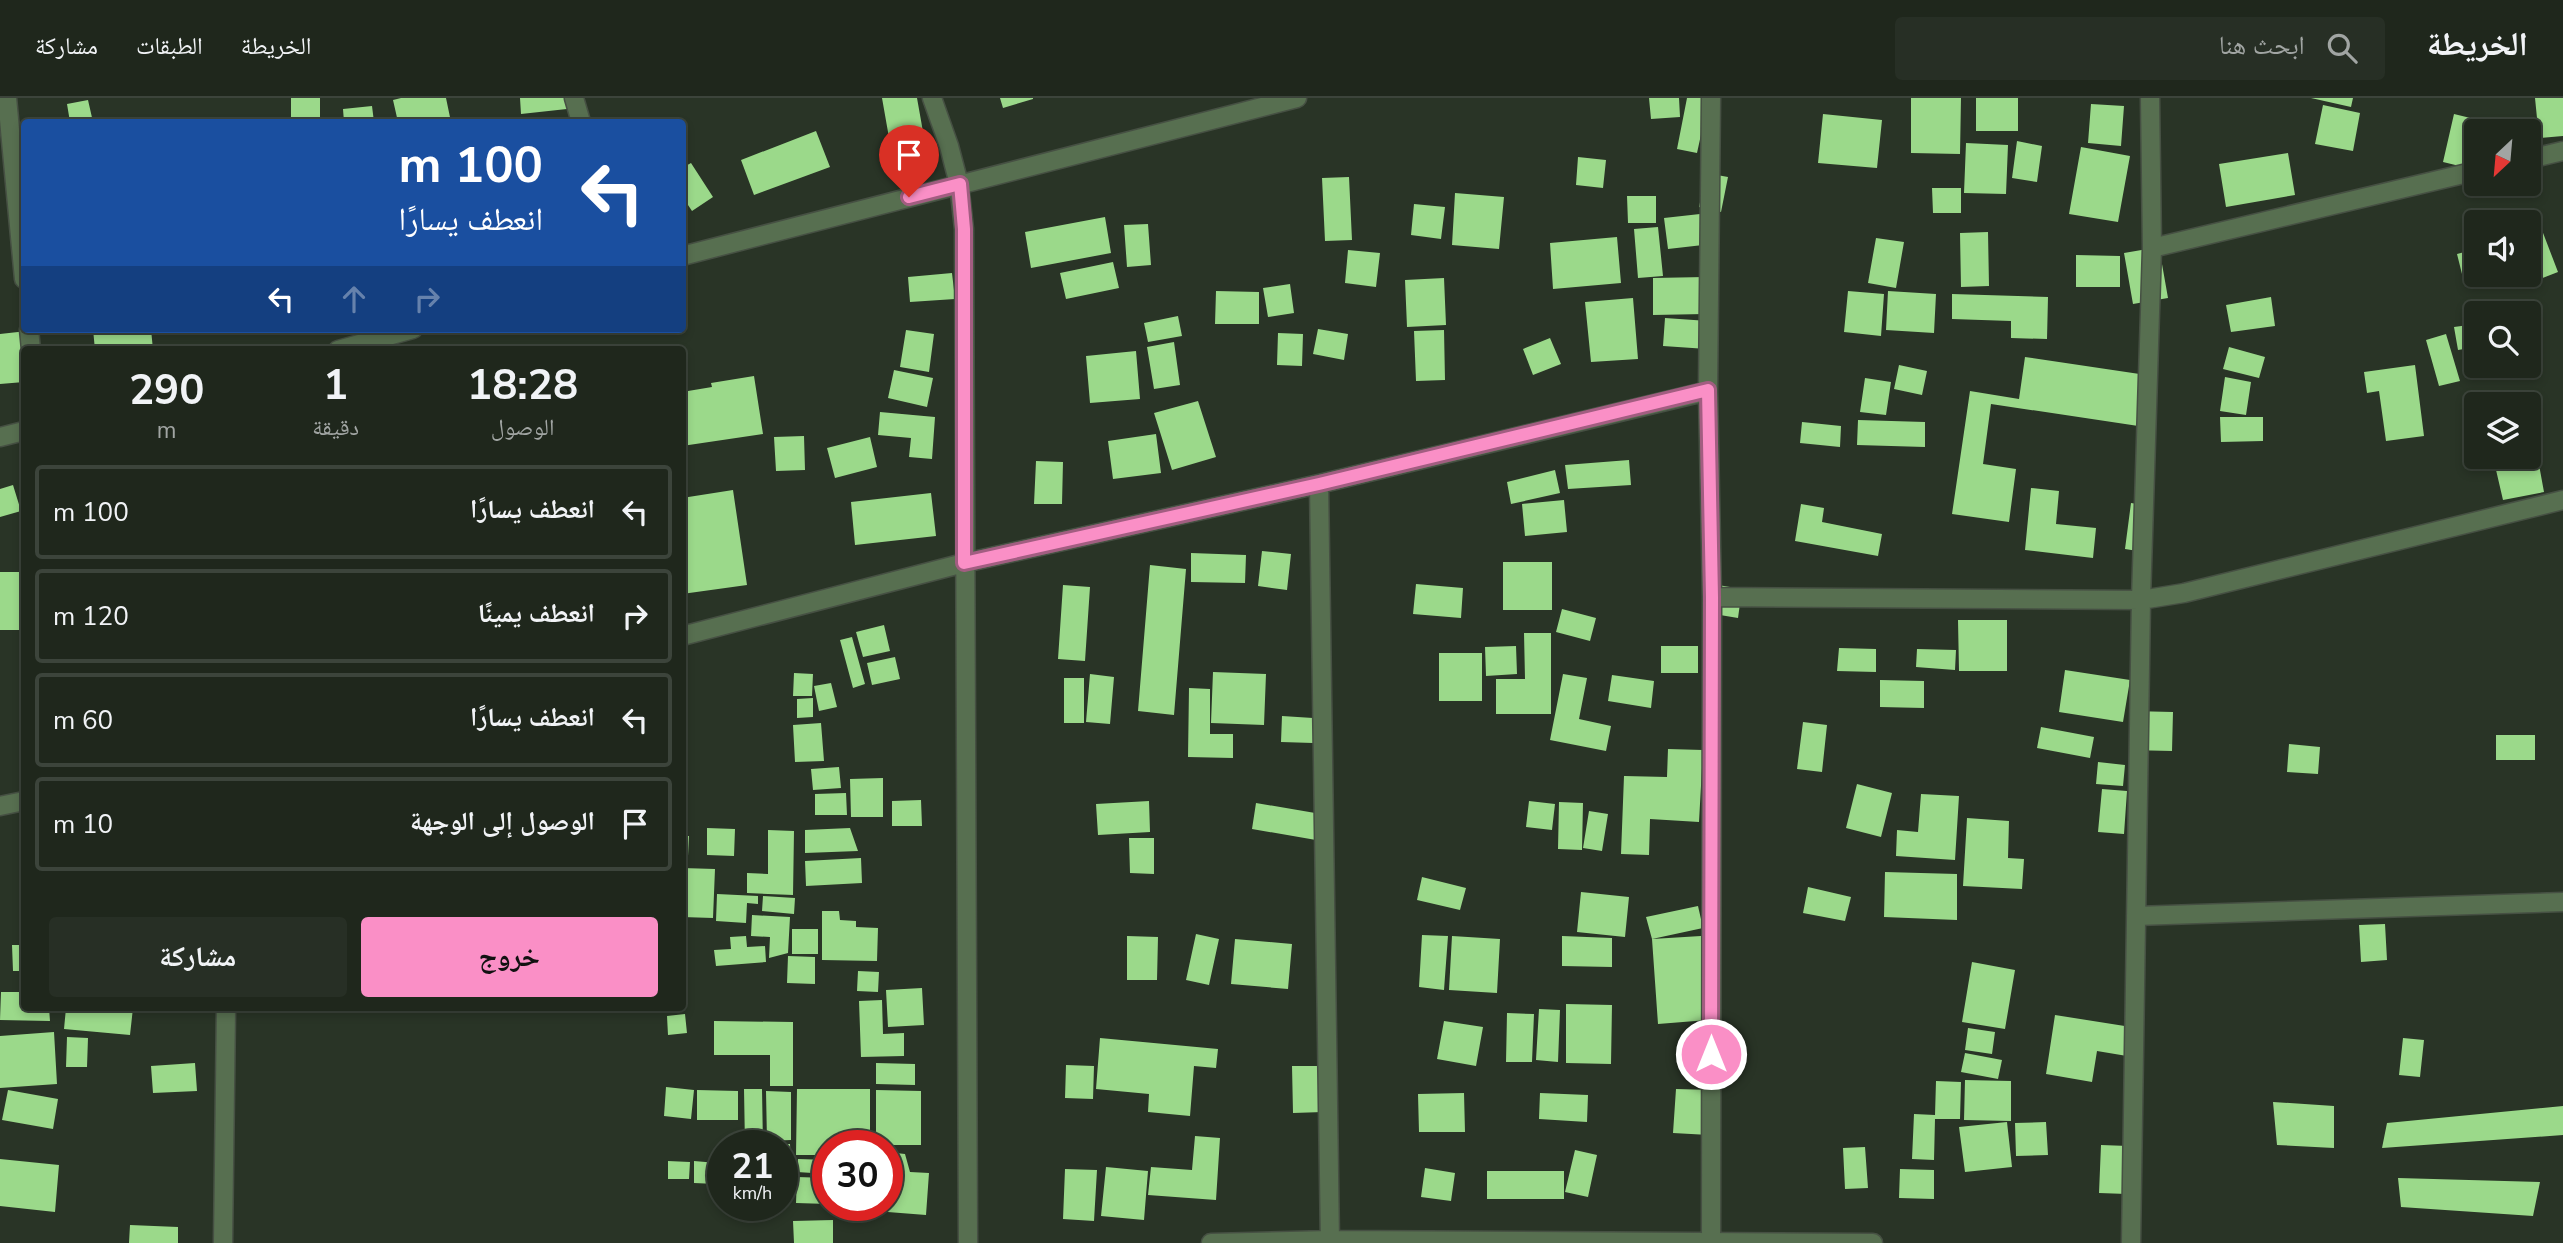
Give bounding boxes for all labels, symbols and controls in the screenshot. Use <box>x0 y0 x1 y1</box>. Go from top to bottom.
search box <box>1895 17 2385 80</box>
text: الخريطة <box>2427 22 2528 67</box>
text: ابحث هنا <box>2219 28 2305 63</box>
icon: search <box>2323 29 2361 67</box>
text: مشاركة <box>35 30 98 62</box>
text: الطبقات <box>136 30 203 62</box>
text: الخريطة <box>241 30 311 62</box>
north arrow <box>2464 119 2541 196</box>
map controls <box>2464 119 2541 469</box>
pin <box>879 125 939 197</box>
text: 100 m <box>399 132 543 199</box>
icon: arrive <box>890 136 928 174</box>
icon: left <box>567 147 658 238</box>
text: انعطف يسارًا <box>399 198 543 241</box>
button: sound <box>2464 210 2541 287</box>
icon: left <box>262 280 300 318</box>
icon: ahead <box>335 280 373 318</box>
icon: right <box>408 280 446 318</box>
button: search <box>2464 301 2541 378</box>
text: 1 <box>323 357 348 414</box>
text: 18:28 <box>467 357 578 414</box>
text: 290 <box>129 362 204 419</box>
button: layers <box>2464 392 2541 469</box>
text: دقيقة <box>312 412 359 443</box>
text: الوصول <box>491 412 554 443</box>
text: m <box>157 415 177 446</box>
text: انعطف يسارًا <box>470 492 595 527</box>
icon: left <box>616 493 654 531</box>
text: 100 m <box>53 495 129 530</box>
text: انعطف يمينًا <box>478 596 595 631</box>
icon: right <box>616 597 654 635</box>
text: 120 m <box>53 599 129 634</box>
text: انعطف يسارًا <box>470 700 595 735</box>
icon: left <box>616 701 654 739</box>
text: 60 m <box>53 703 113 738</box>
text: الوصول إلى الوجهة <box>410 804 595 839</box>
icon: arrive <box>616 805 654 843</box>
text: 10 m <box>53 807 113 842</box>
button: مشاركة <box>49 917 347 997</box>
button: خروج <box>361 917 658 997</box>
position arrow <box>1674 1017 1748 1091</box>
speed limit sign: 30 <box>812 1130 903 1221</box>
text: 21 <box>731 1143 774 1190</box>
text: km/h <box>733 1181 772 1205</box>

